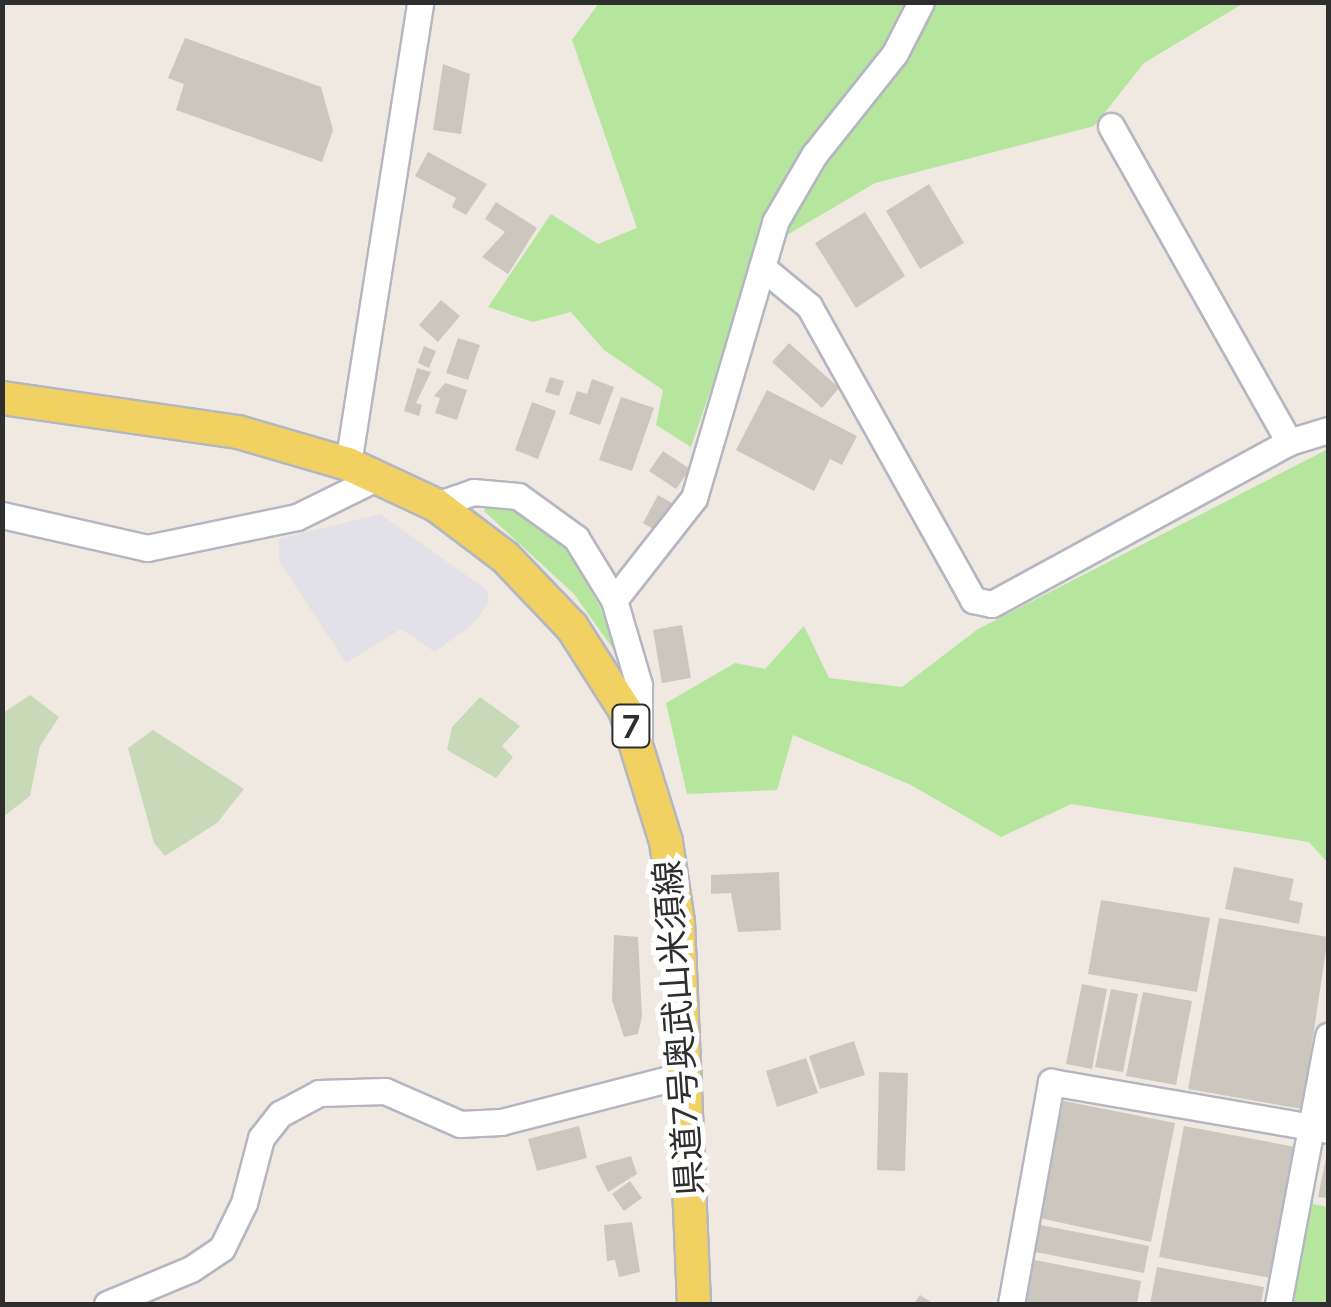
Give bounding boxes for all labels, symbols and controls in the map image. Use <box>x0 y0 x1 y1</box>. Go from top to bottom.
road number: 7 <box>611 699 651 753</box>
street label: 県道7号奥武山米須線 <box>645 859 711 1197</box>

